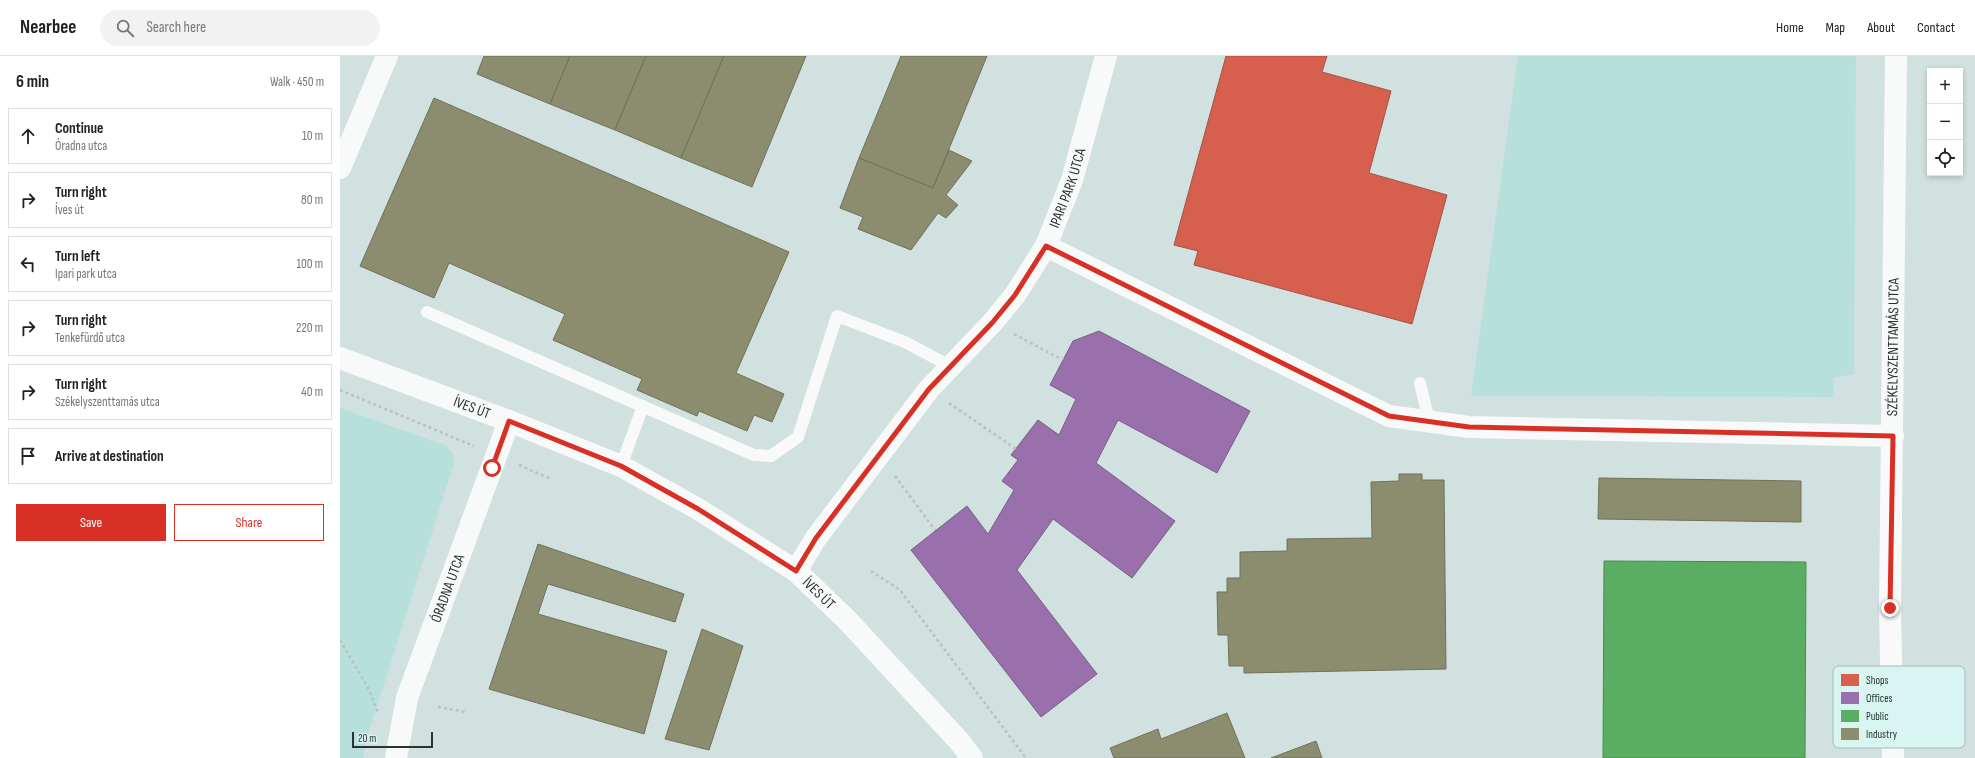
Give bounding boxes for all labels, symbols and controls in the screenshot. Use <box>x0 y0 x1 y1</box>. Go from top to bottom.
search box <box>100 10 380 46</box>
text: Nearbee <box>20 16 76 39</box>
icon: search <box>114 17 136 39</box>
text: Search here <box>146 18 206 37</box>
text: Home <box>1776 19 1804 36</box>
text: Map <box>1826 19 1845 36</box>
text: About <box>1867 19 1895 36</box>
text: Contact <box>1917 19 1955 36</box>
map controls <box>1927 68 1963 176</box>
button: + <box>1927 68 1963 104</box>
text: 6 min <box>16 72 49 92</box>
text: Walk · 450 m <box>270 74 324 90</box>
button: − <box>1927 104 1963 140</box>
text: Continue <box>55 119 104 138</box>
icon: ahead <box>17 125 39 147</box>
text: 10 m <box>302 128 323 144</box>
text: Óradna utca <box>55 138 107 154</box>
button: locate <box>1927 140 1963 176</box>
street label: IPARI PARK UTCA <box>1045 145 1090 231</box>
text: Turn right <box>55 183 107 202</box>
icon: right <box>17 189 39 211</box>
text: 80 m <box>301 192 323 208</box>
text: Íves út <box>55 202 84 218</box>
text: Turn left <box>55 247 100 266</box>
icon: left <box>17 253 39 275</box>
text: 100 m <box>296 256 323 272</box>
text: Ipari park utca <box>55 266 117 282</box>
street label: SZÉKELYSZENTTAMÁS UTCA <box>1883 277 1903 416</box>
text: Turn right <box>55 311 107 330</box>
icon: right <box>17 317 39 339</box>
text: 220 m <box>296 320 323 336</box>
text: Tenkefürdő utca <box>55 330 125 346</box>
text: Turn right <box>55 375 107 394</box>
icon: right <box>17 381 39 403</box>
text: 40 m <box>301 384 323 400</box>
street label: ÍVES ÚT <box>451 392 493 423</box>
text: Székelyszenttamás utca <box>55 394 160 410</box>
icon: arrive <box>17 445 39 467</box>
text: Arrive at destination <box>55 447 164 466</box>
route start <box>483 459 501 477</box>
button: Save <box>16 504 166 541</box>
button: Share <box>174 504 324 541</box>
street label: ÓRADNA UTCA <box>426 551 469 625</box>
street label: ÍVES ÚT <box>799 573 839 613</box>
route end <box>1881 599 1899 617</box>
legend <box>1833 666 1965 748</box>
text: Shops <box>1866 674 1889 687</box>
text: Offices <box>1866 692 1893 705</box>
text: Public <box>1866 710 1889 723</box>
text: Industry <box>1866 728 1898 741</box>
scale bar <box>352 730 433 749</box>
text: 20 m <box>358 732 376 745</box>

